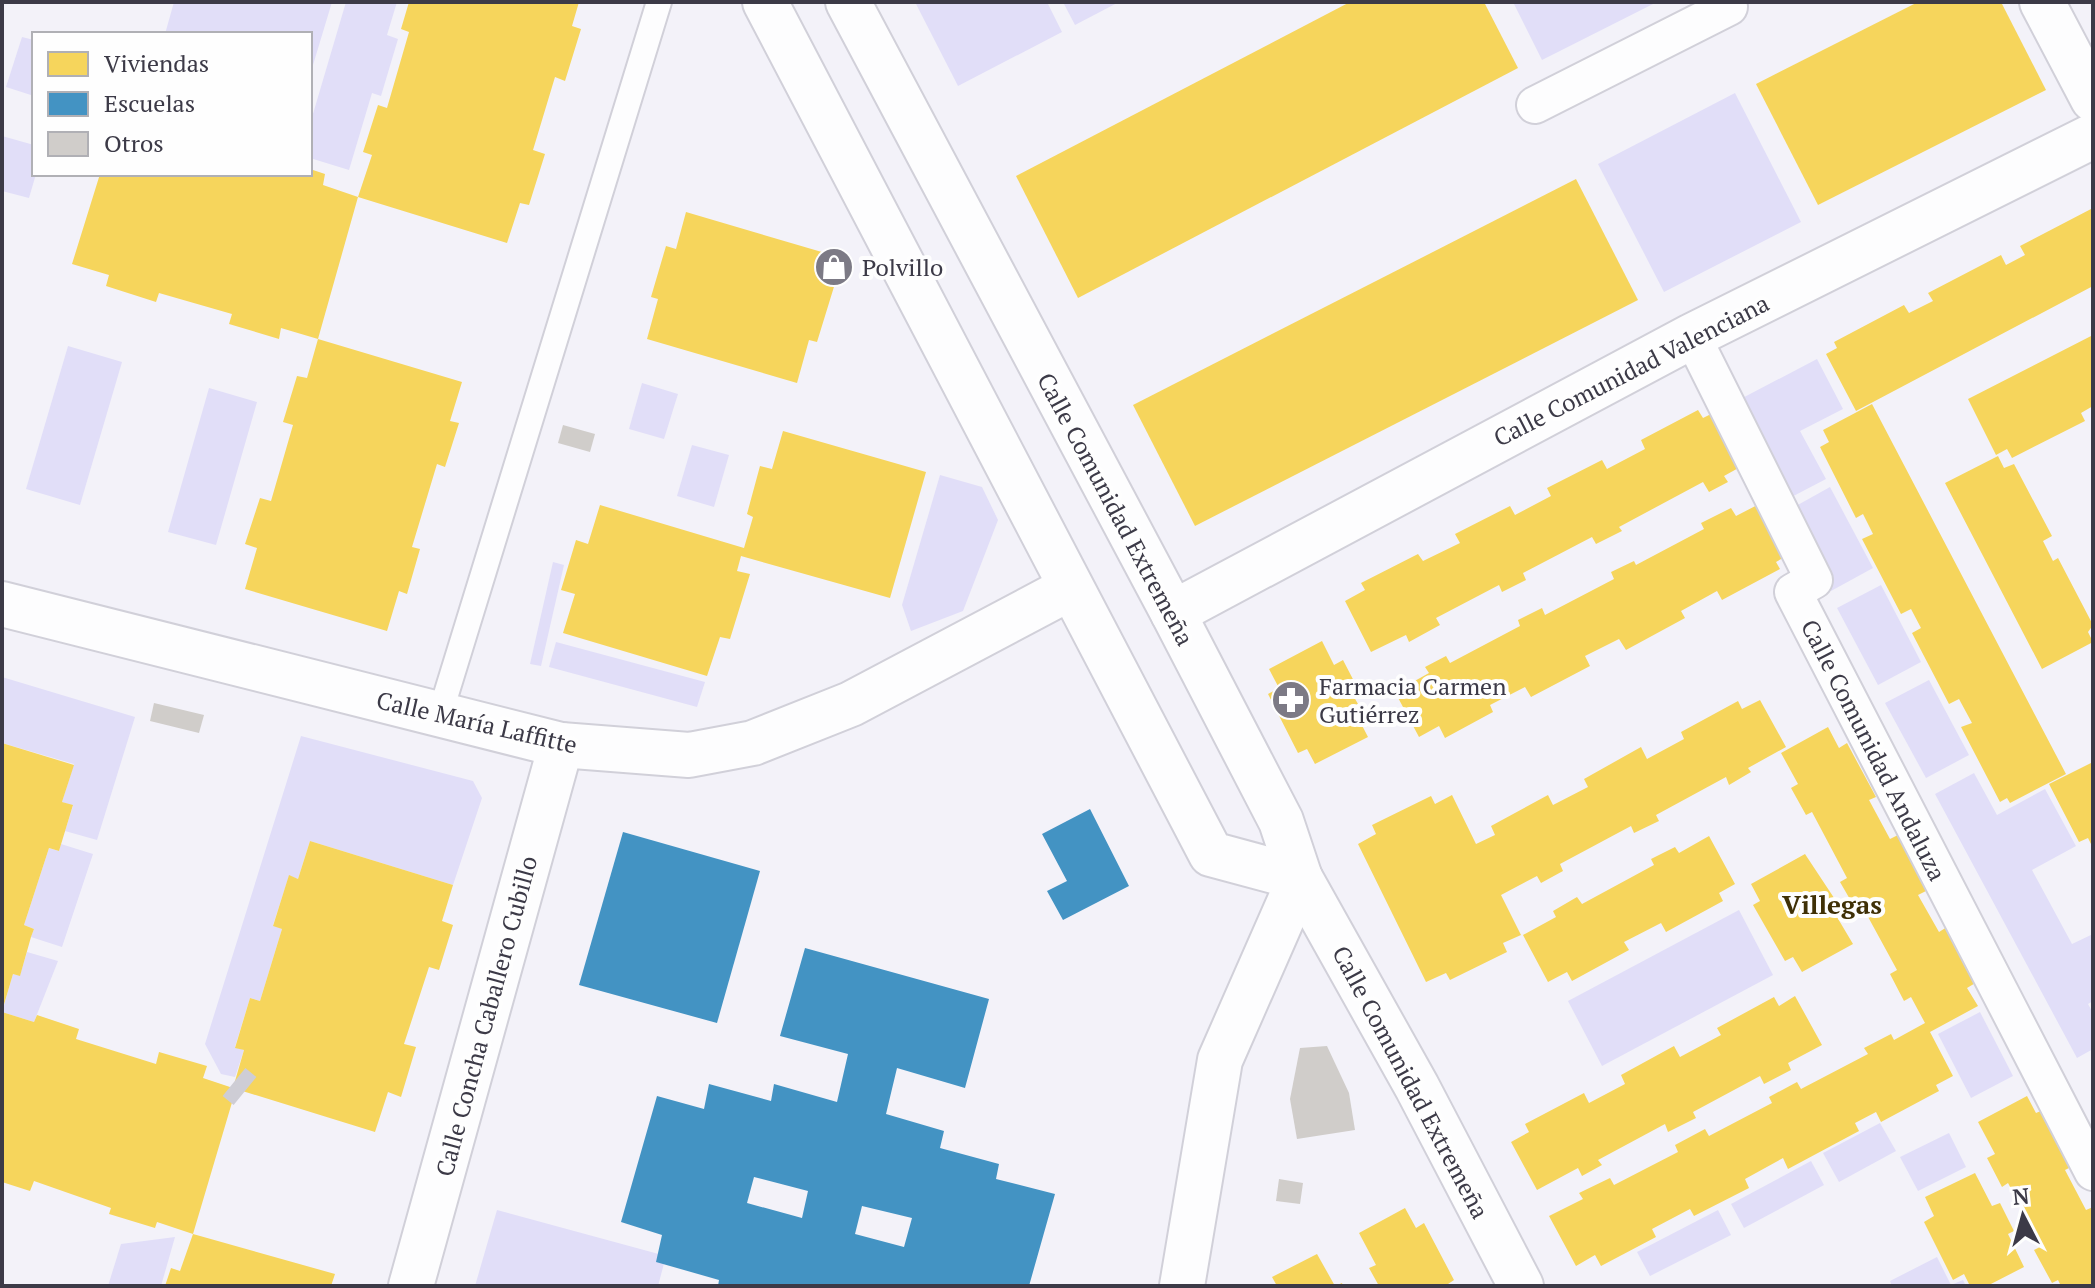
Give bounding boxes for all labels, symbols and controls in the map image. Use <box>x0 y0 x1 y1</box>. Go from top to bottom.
legend <box>32 32 312 176</box>
text: Viviendas <box>104 47 209 79</box>
text: Escuelas <box>104 87 195 119</box>
text: Otros <box>104 127 164 159</box>
shop icon: Polvillo <box>813 246 855 288</box>
place label: Polvillo <box>862 251 943 283</box>
street label: Calle Comunidad Valenciana <box>1488 287 1774 453</box>
street label: Calle Comunidad Extremeña <box>1030 367 1202 651</box>
street label: Calle Comunidad Andaluza <box>1794 614 1954 886</box>
place label: Farmacia Carmen Gutiérrez <box>1319 670 1506 730</box>
pharmacy icon: Farmacia Carmen Gutiérrez <box>1270 679 1312 721</box>
street label: Calle María Laffitte <box>374 683 580 761</box>
street label: Calle Concha Caballero Cubillo <box>428 852 544 1180</box>
district label: Villegas <box>1782 887 1882 921</box>
street label: Calle Comunidad Extremeña <box>1325 940 1497 1224</box>
north arrow <box>1983 1176 2063 1256</box>
text: N <box>2011 1180 2031 1211</box>

